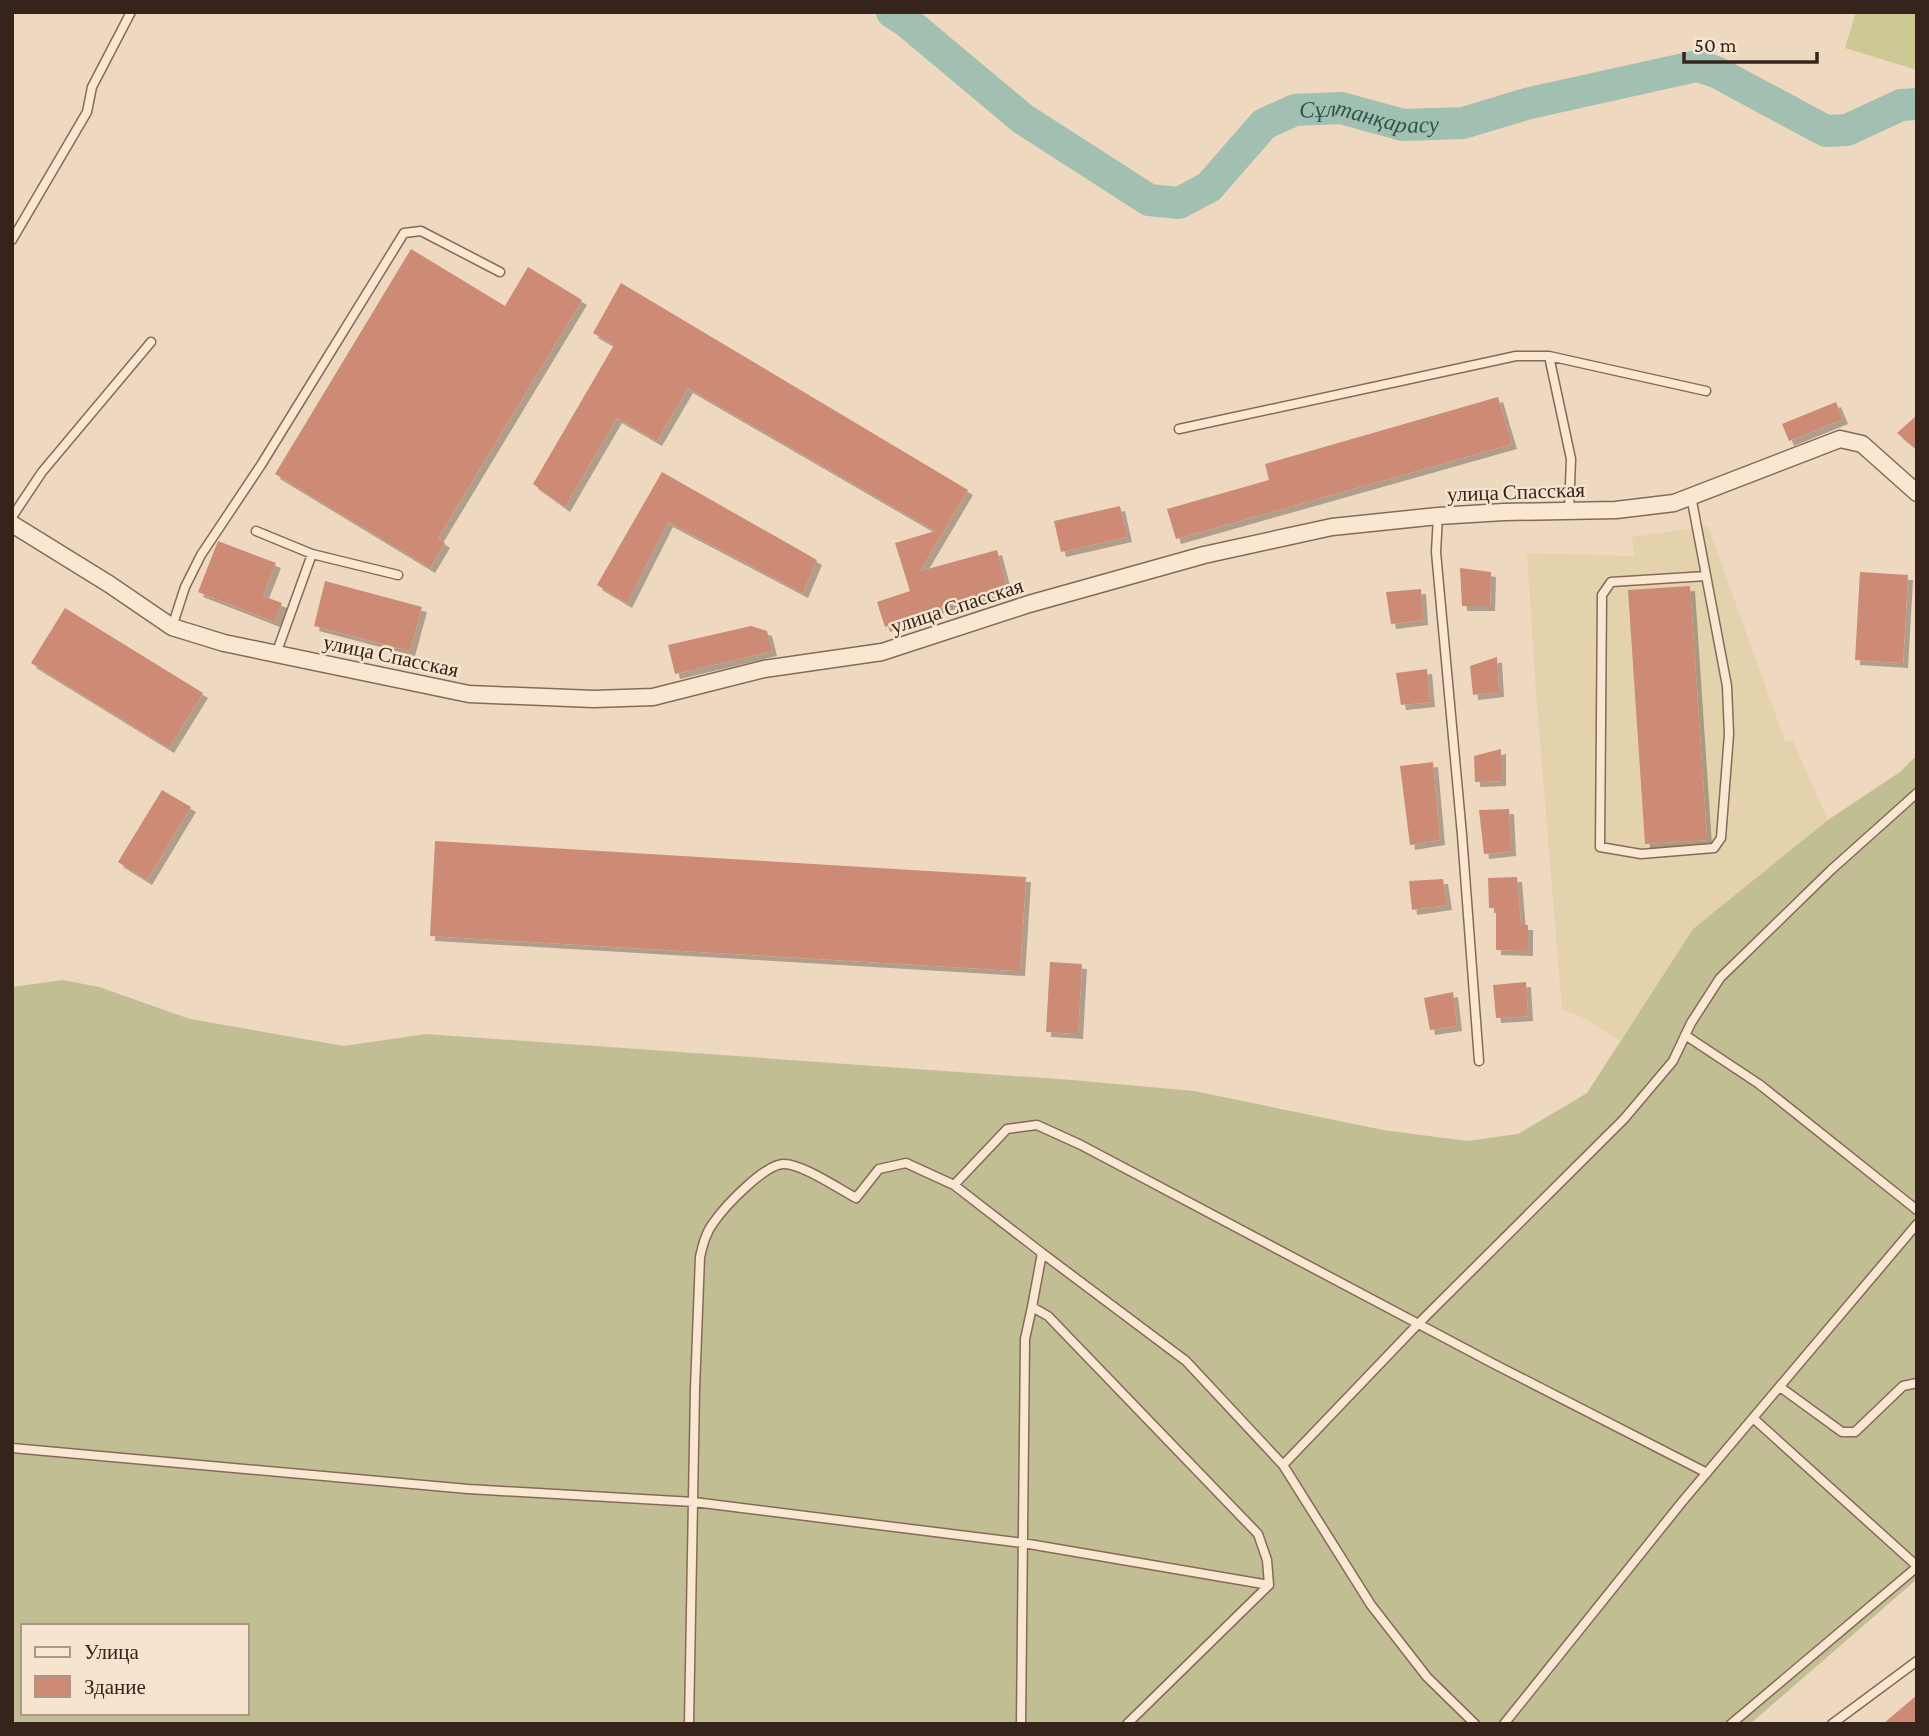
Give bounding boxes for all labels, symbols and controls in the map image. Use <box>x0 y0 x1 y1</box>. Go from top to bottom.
scale bar <box>1684 21 1817 65</box>
text: 50 m <box>1694 33 1737 57</box>
water label: Сұлтанқарасу <box>1298 94 1440 139</box>
street label: улица Спасская <box>1447 478 1586 506</box>
street label: улица Спасская <box>888 573 1027 639</box>
street label: улица Спасская <box>321 630 461 682</box>
legend <box>21 1624 248 1715</box>
text: Улица <box>84 1640 139 1664</box>
text: Здание <box>84 1675 146 1699</box>

